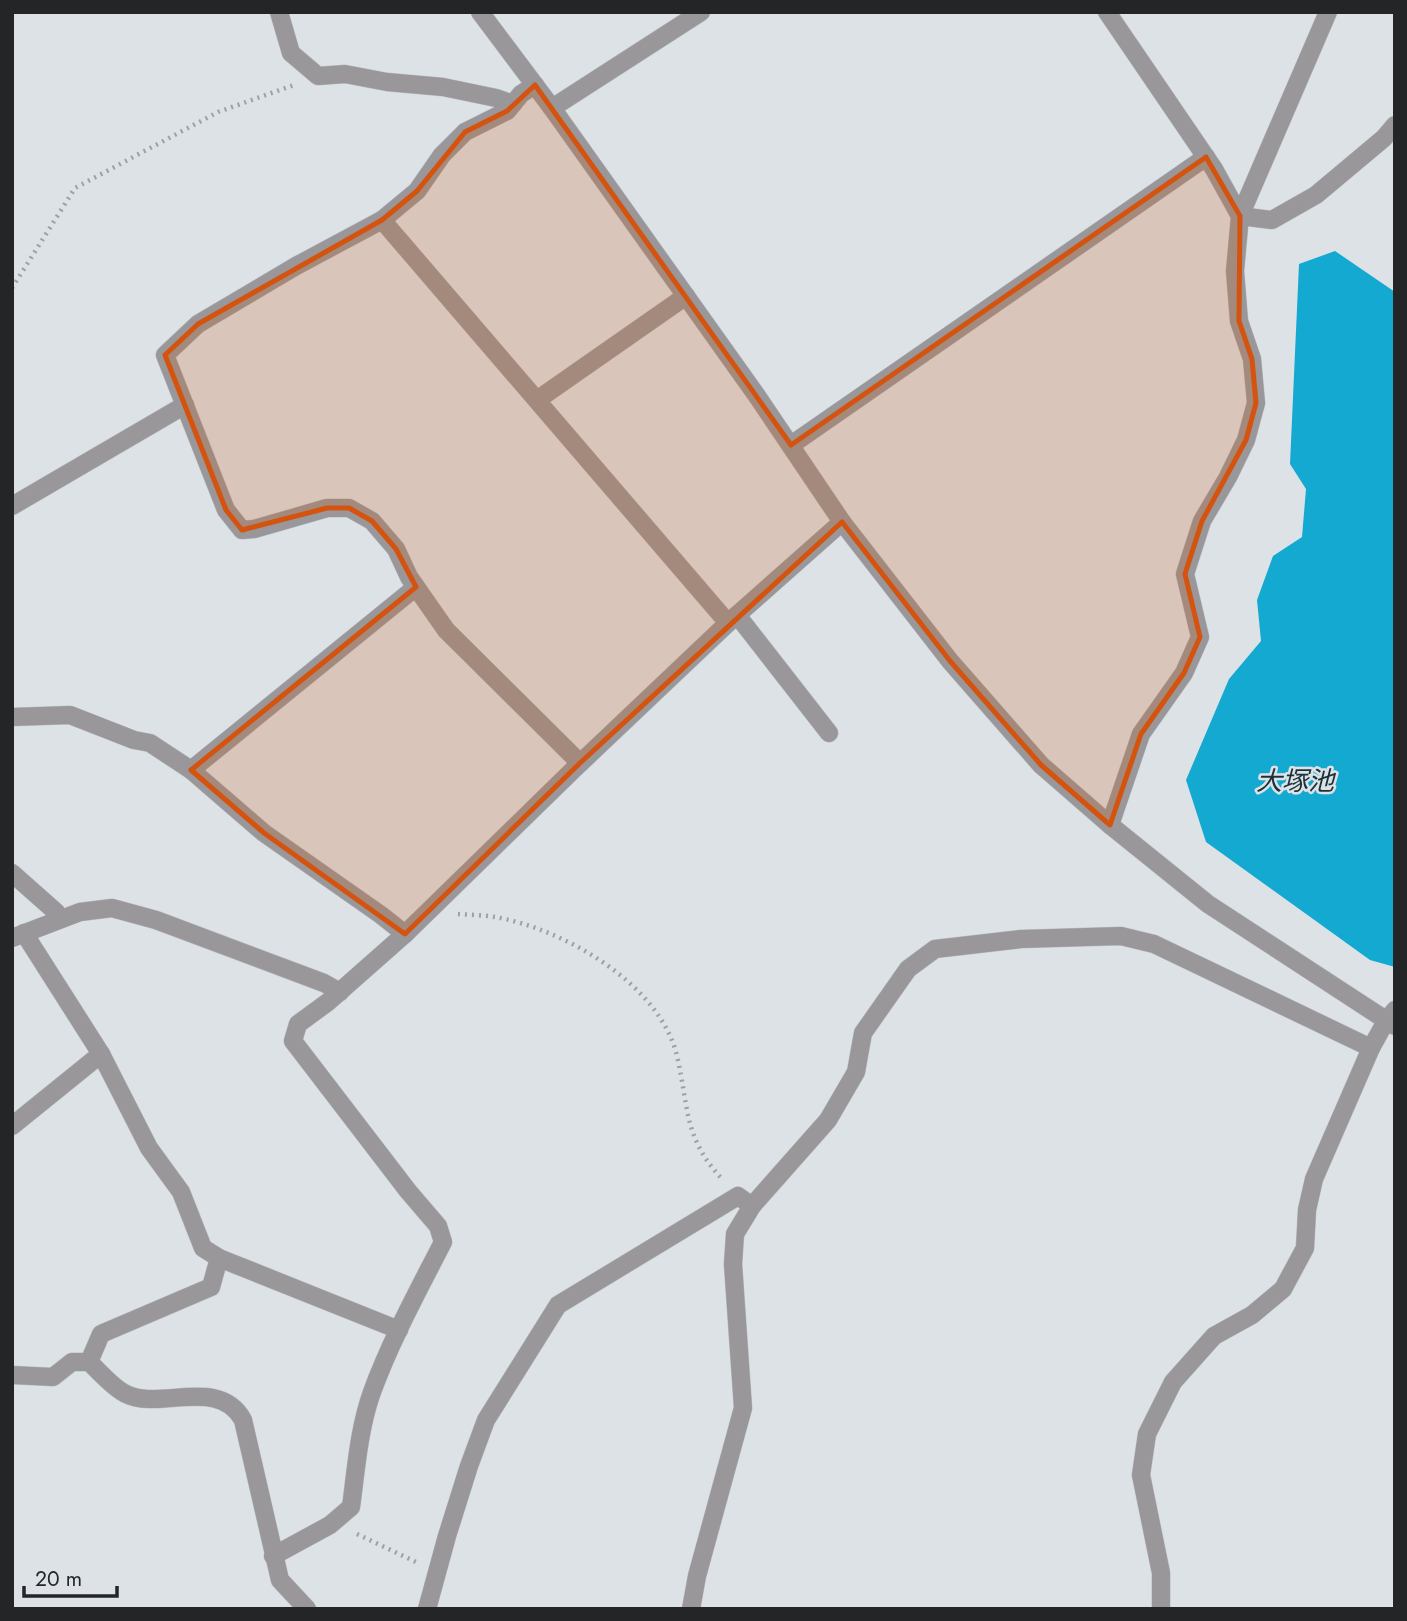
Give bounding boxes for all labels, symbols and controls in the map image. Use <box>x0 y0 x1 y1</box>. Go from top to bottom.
water label: 大塚池 <box>1256 762 1337 800</box>
scale bar <box>24 1554 117 1598</box>
text: 20 m <box>35 1564 82 1594</box>

